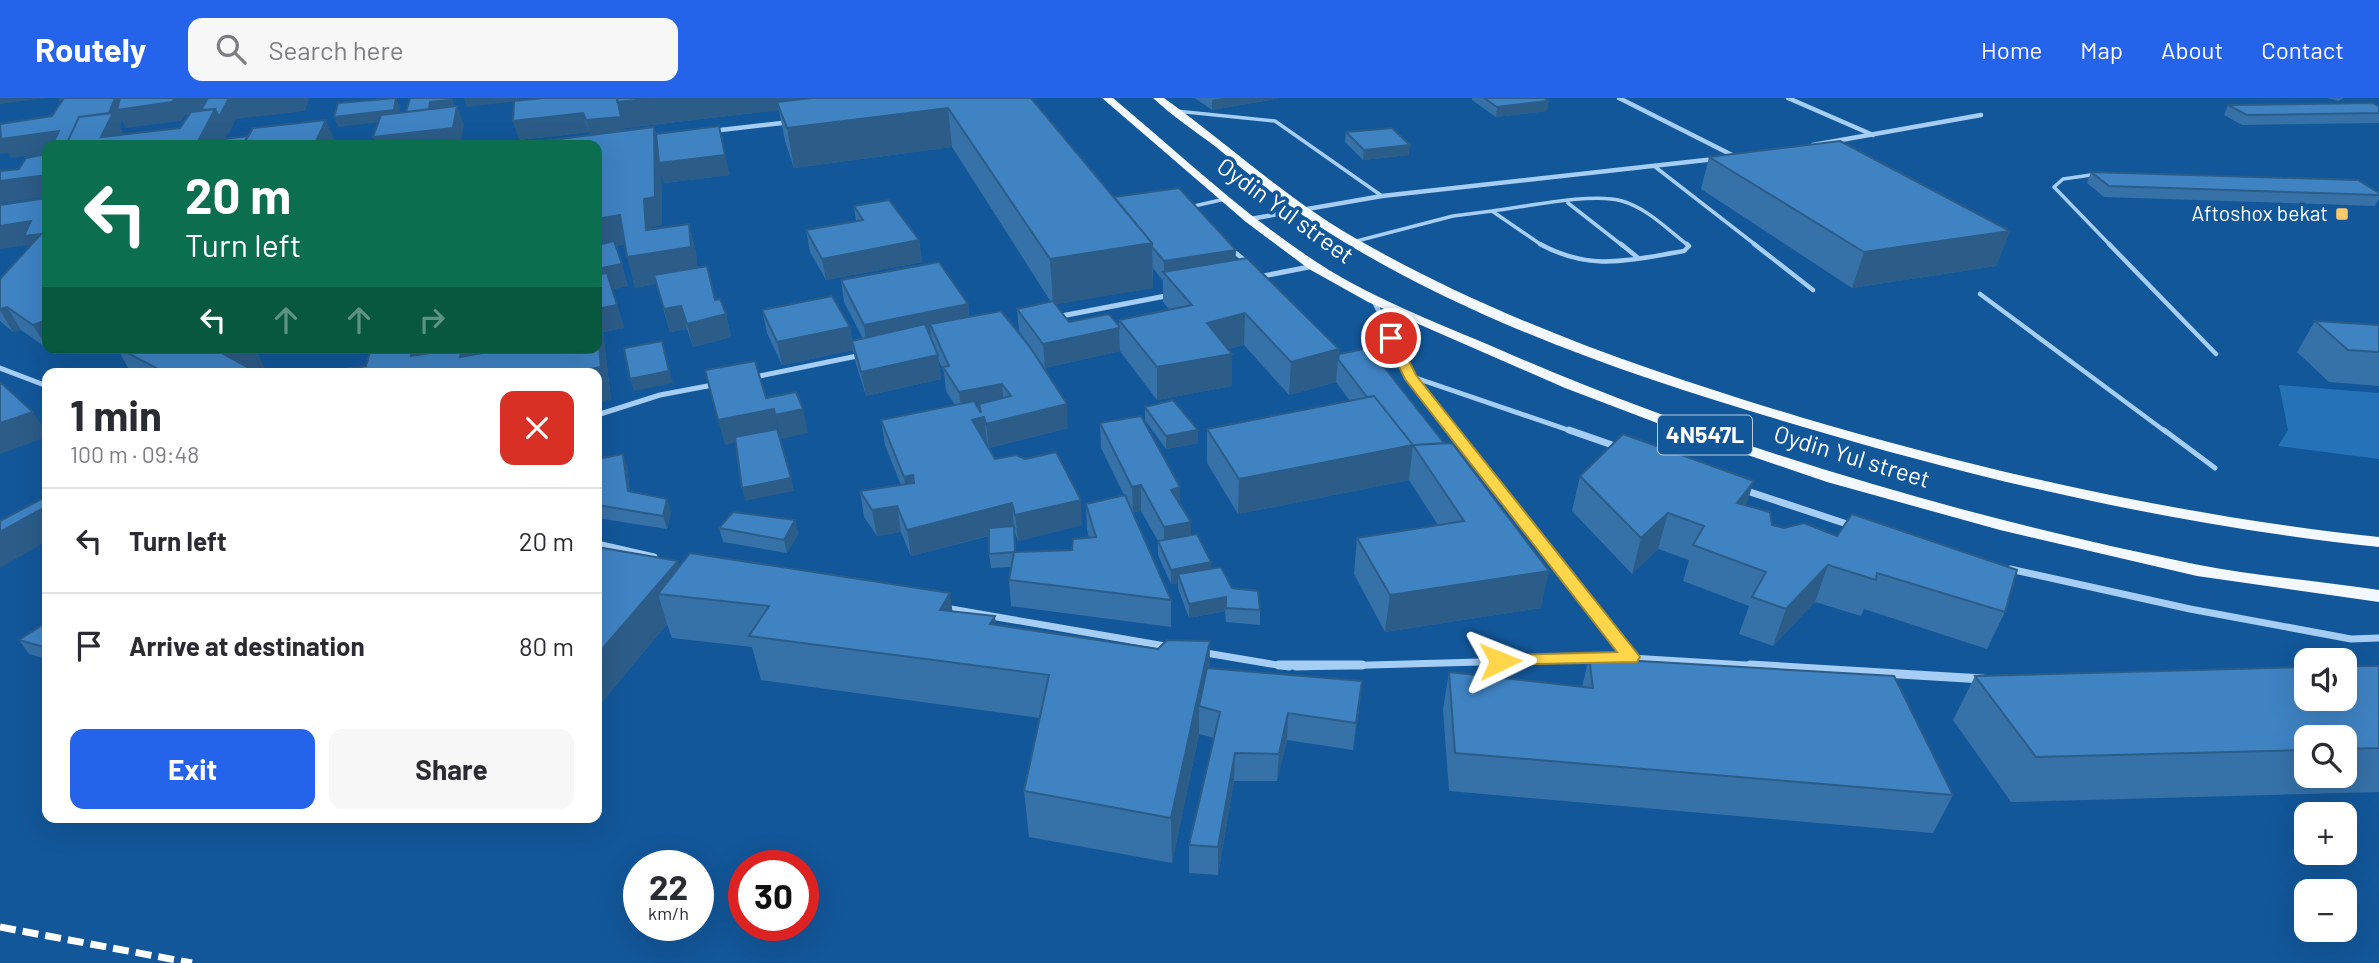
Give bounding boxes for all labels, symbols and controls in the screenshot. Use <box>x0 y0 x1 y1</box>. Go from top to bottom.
search box <box>188 18 678 81</box>
text: Routely <box>35 29 146 69</box>
icon: search <box>212 30 250 68</box>
text: Search here <box>268 34 404 65</box>
text: Home <box>1981 35 2042 64</box>
text: Map <box>2080 35 2123 64</box>
text: About <box>2161 35 2223 64</box>
text: Contact <box>2261 35 2344 64</box>
street label: Oydin Yul street <box>1212 151 1360 269</box>
text: 20 m <box>185 165 291 224</box>
icon: left <box>70 168 161 259</box>
place label: Aftoshox bekat <box>2191 200 2328 225</box>
marker: Aftoshox bekat <box>2334 206 2350 222</box>
text: Turn left <box>185 225 302 263</box>
icon: left <box>194 301 232 339</box>
icon: ahead <box>267 301 305 339</box>
icon: ahead <box>340 301 378 339</box>
icon: right <box>413 301 451 339</box>
pin <box>1361 308 1421 368</box>
icon: arrive <box>1372 319 1410 357</box>
text: 1 min <box>70 389 162 439</box>
button: close <box>500 391 574 465</box>
road number: 4N547L <box>1658 416 1752 454</box>
street label: Oydin Yul street <box>1771 418 1934 493</box>
text: 100 m · 09:48 <box>70 440 199 468</box>
icon: left <box>70 522 108 560</box>
text: Turn left <box>129 525 227 556</box>
text: 20 m <box>519 525 574 556</box>
position arrow <box>1463 624 1537 698</box>
icon: arrive <box>70 627 108 665</box>
text: Arrive at destination <box>129 630 365 661</box>
text: 80 m <box>519 630 574 661</box>
map controls <box>2294 648 2357 942</box>
button: sound <box>2294 648 2357 711</box>
button: search <box>2294 725 2357 788</box>
button: Exit <box>70 729 315 809</box>
button: Share <box>329 729 574 809</box>
button: + <box>2294 802 2357 865</box>
speed limit sign: 30 <box>728 850 819 941</box>
text: 22 <box>649 865 688 907</box>
button: − <box>2294 879 2357 942</box>
text: km/h <box>648 902 689 924</box>

